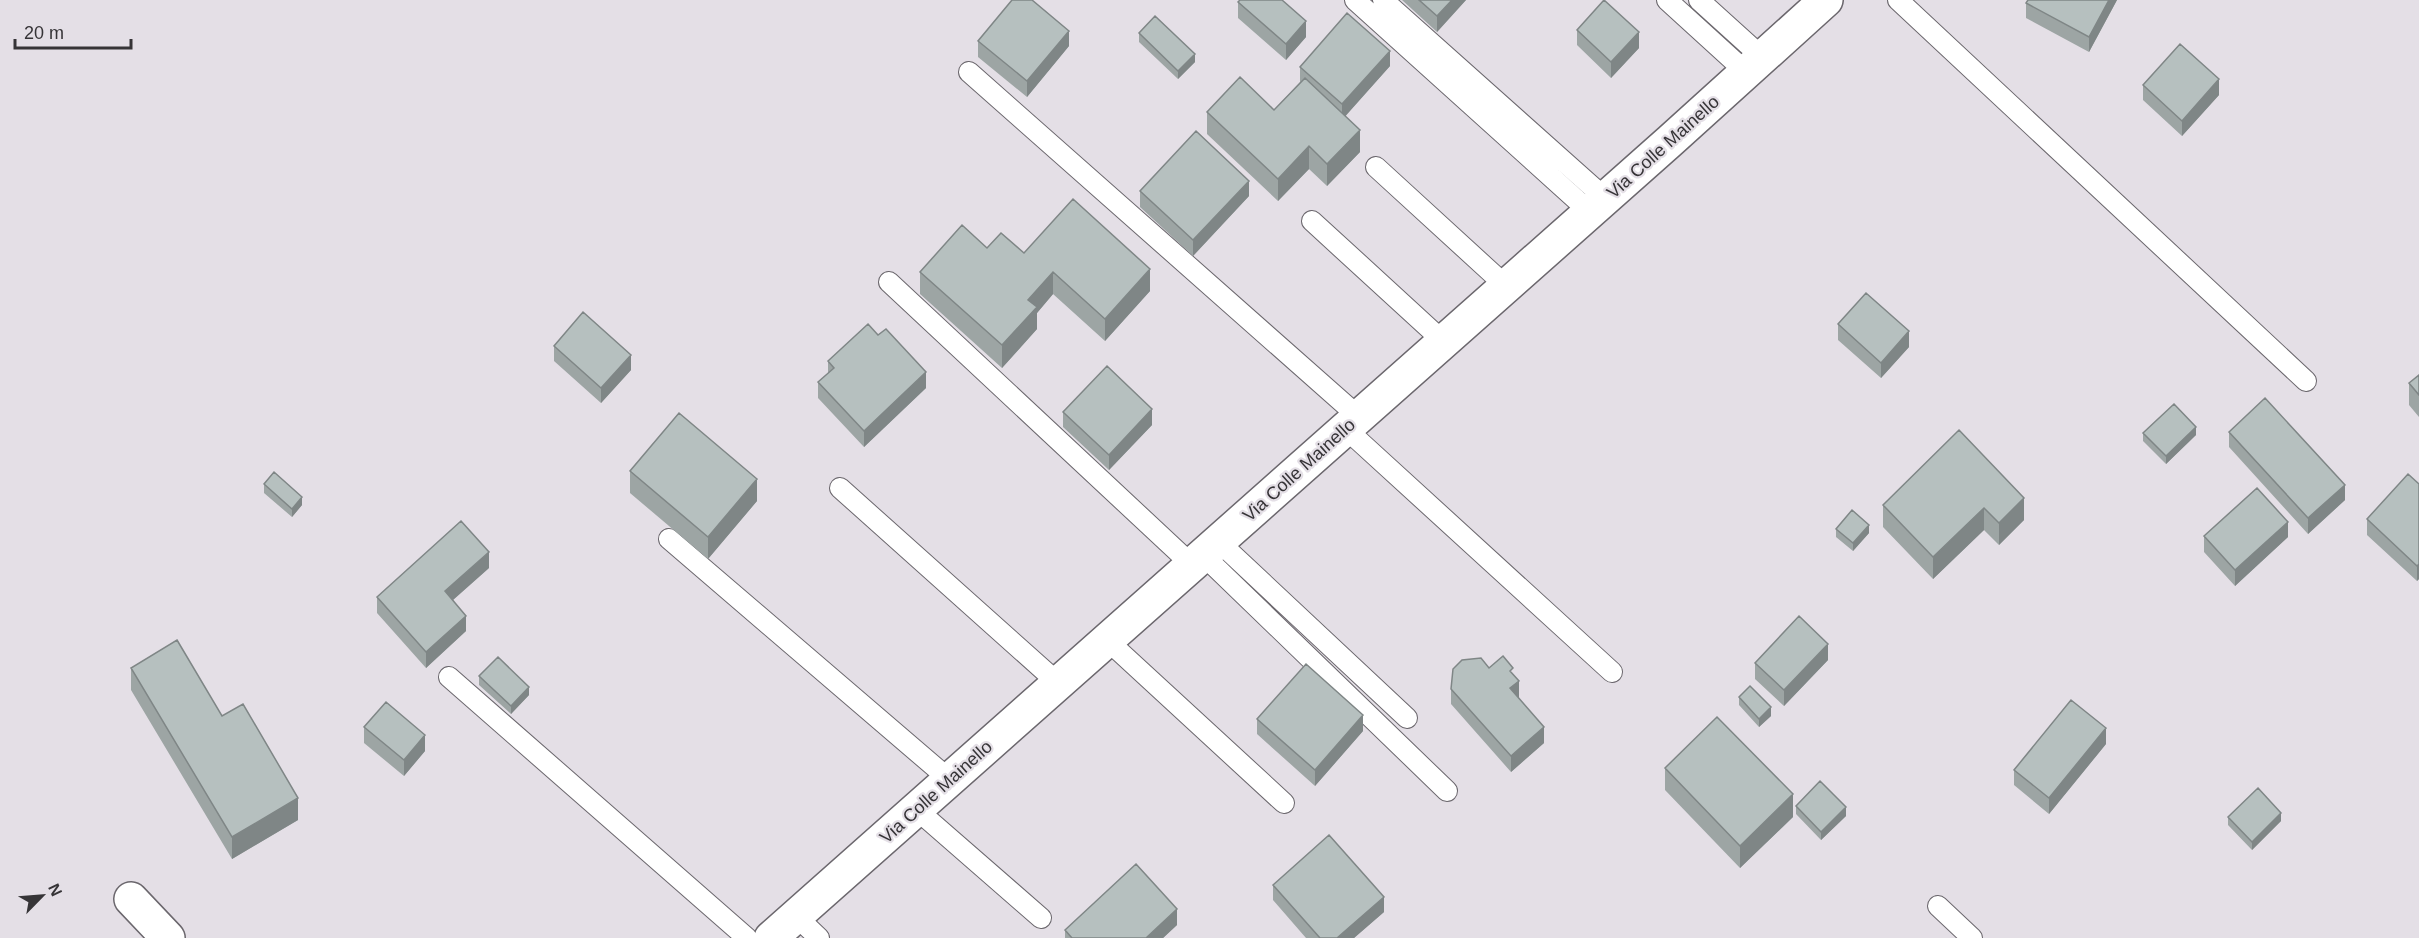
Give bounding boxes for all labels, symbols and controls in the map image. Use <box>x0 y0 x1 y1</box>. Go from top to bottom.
scale bar <box>15 12 130 50</box>
text: 20 m <box>24 23 64 43</box>
street label: Via Colle Mainello <box>1603 91 1723 203</box>
street label: Via Colle Mainello <box>1239 414 1359 526</box>
street label: Via Colle Mainello <box>876 736 996 848</box>
north arrow <box>12 866 72 926</box>
text: N <box>45 881 65 899</box>

